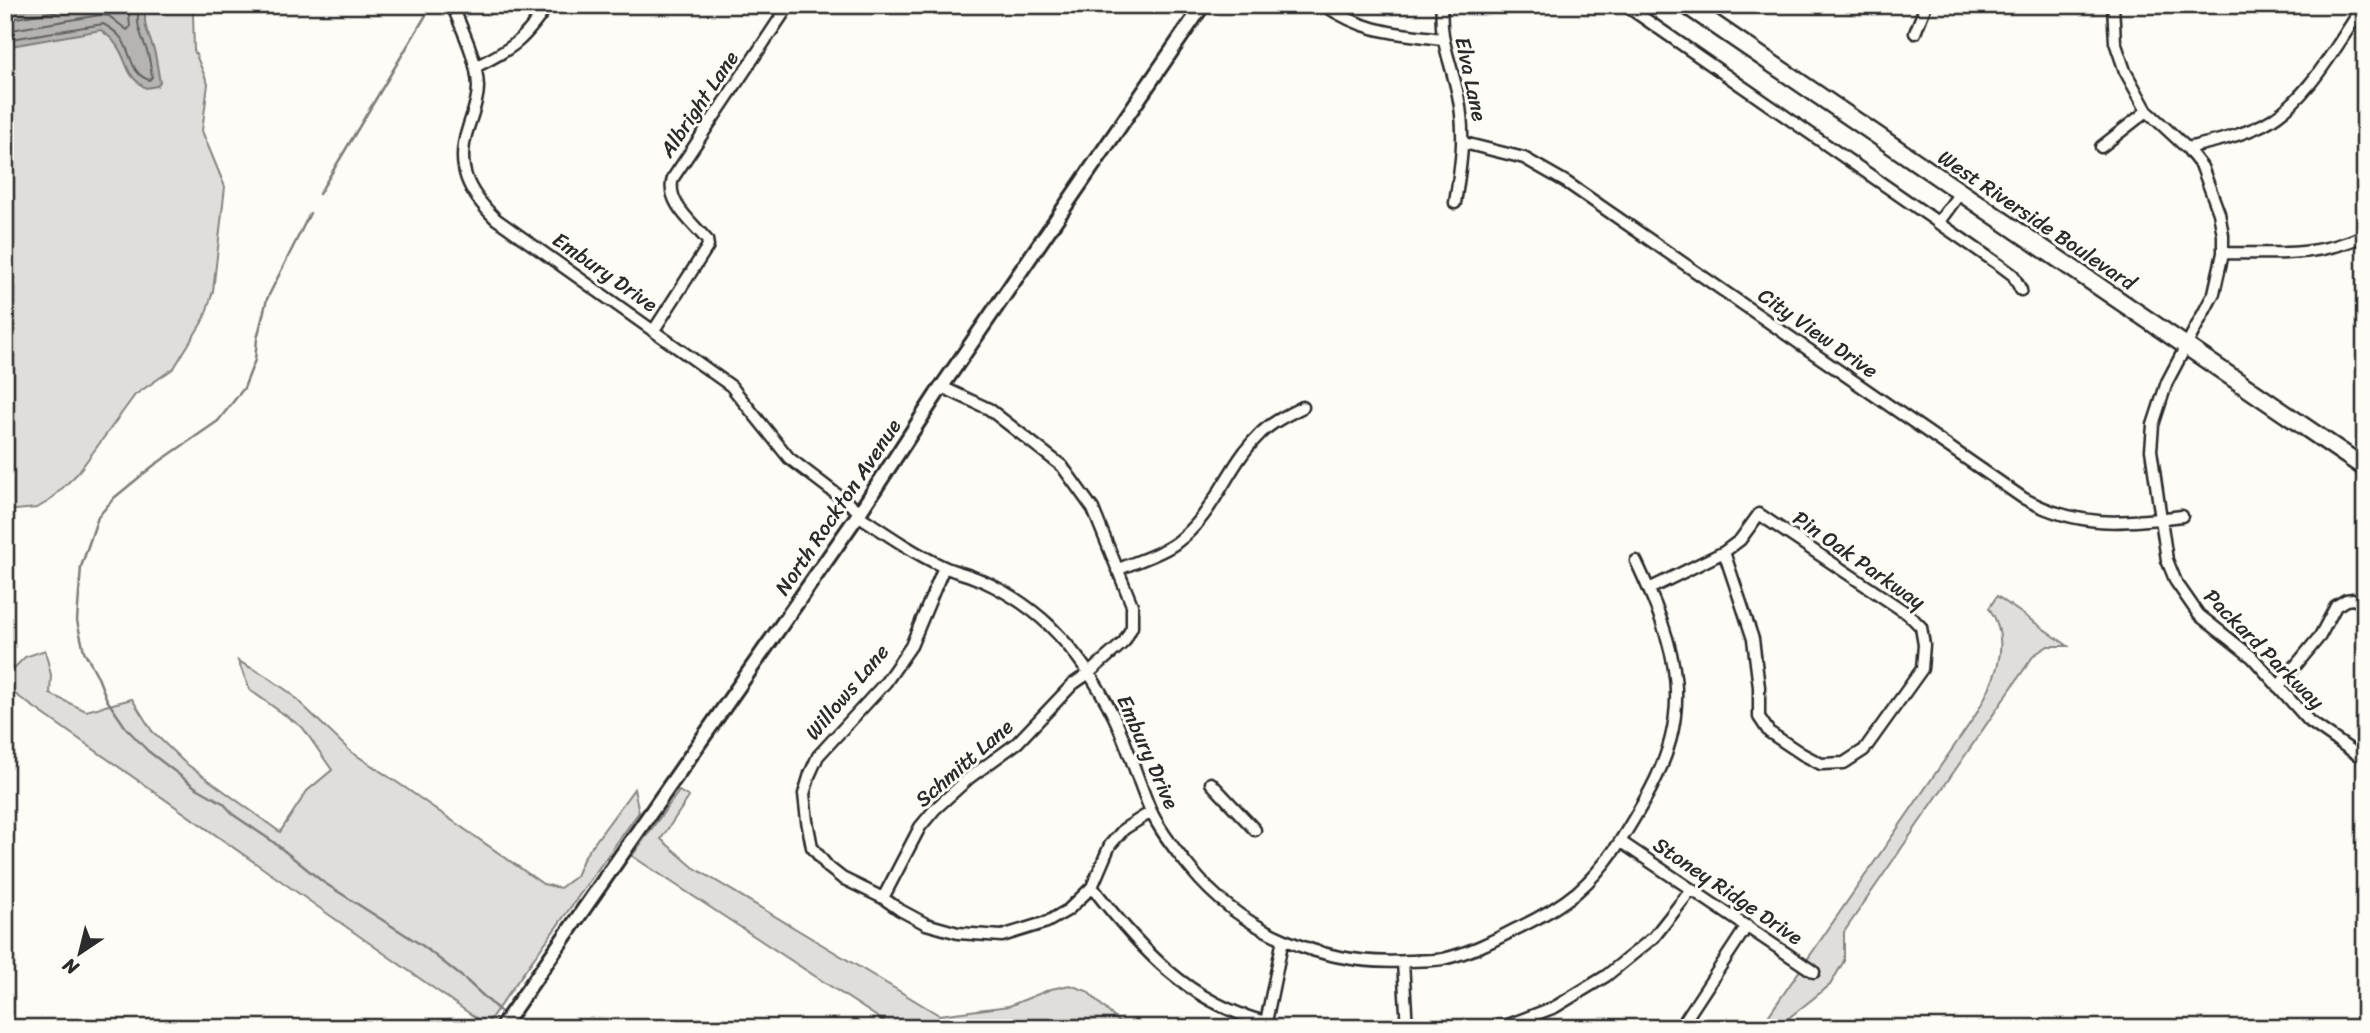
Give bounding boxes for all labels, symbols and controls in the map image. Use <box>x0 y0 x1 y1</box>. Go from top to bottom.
street label: Elva Lane <box>1444 33 1498 125</box>
street label: Albright Lane <box>648 43 749 166</box>
street label: West Riverside Boulevard <box>1930 139 2146 302</box>
street label: Embury Drive <box>544 221 666 323</box>
street label: City View Drive <box>1750 277 1887 389</box>
street label: North Rockton Avenue <box>764 410 912 604</box>
street label: Pin Oak Parkway <box>1785 500 1934 620</box>
street label: Packard Parkway <box>2194 579 2334 719</box>
street label: Willows Lane <box>795 635 899 749</box>
street label: Embury Drive <box>1106 689 1190 815</box>
street label: Schmitt Lane <box>906 709 1022 817</box>
street label: Stoney Ridge Drive <box>1645 826 1811 956</box>
north arrow <box>46 918 116 988</box>
text: N <box>55 949 86 984</box>

